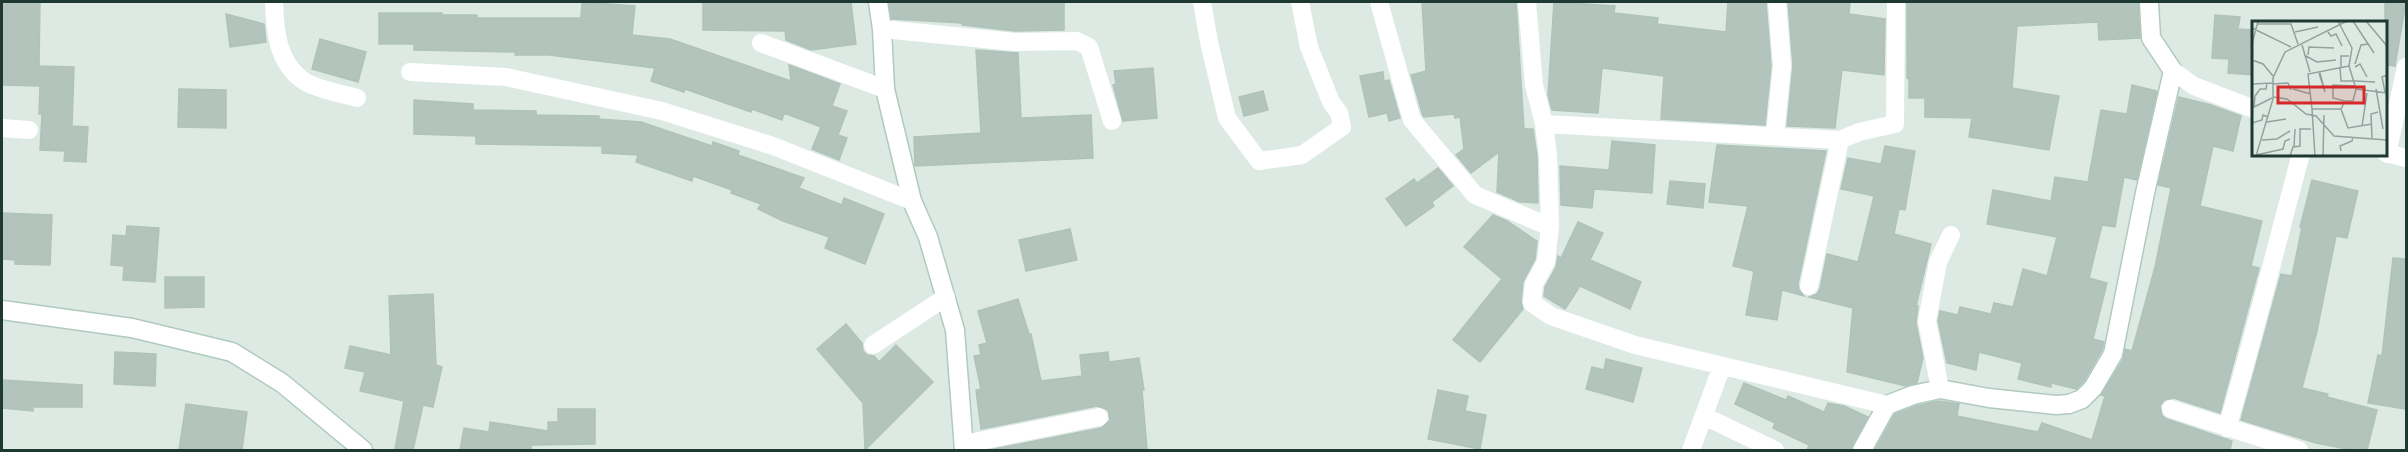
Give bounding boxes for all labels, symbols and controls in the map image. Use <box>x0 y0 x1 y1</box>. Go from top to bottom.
inset map <box>2252 21 2387 156</box>

